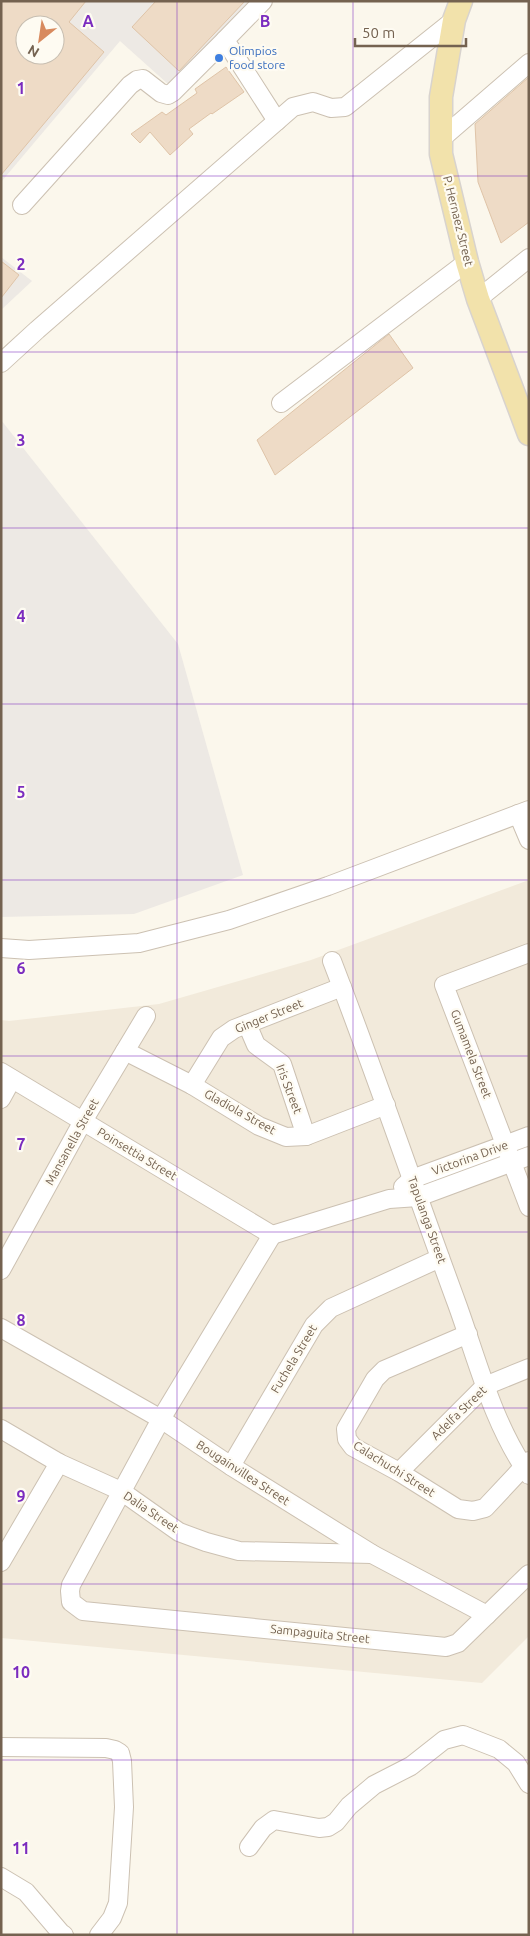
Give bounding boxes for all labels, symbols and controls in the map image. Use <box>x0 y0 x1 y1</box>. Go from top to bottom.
text: A <box>82 12 94 30</box>
text: B <box>260 12 270 30</box>
north arrow <box>15 15 65 65</box>
scale bar <box>355 15 466 47</box>
text: 50 m <box>362 24 395 41</box>
text: N <box>25 42 42 61</box>
place label: Olimpios food store <box>229 44 285 71</box>
marker: Olimpios food store <box>213 52 225 64</box>
text: 1 <box>16 79 26 97</box>
street label: P. Hernaez Street <box>441 174 476 268</box>
text: 2 <box>16 255 26 273</box>
text: 3 <box>16 431 26 449</box>
text: 4 <box>16 607 26 625</box>
text: 5 <box>16 783 26 801</box>
text: 6 <box>16 959 26 977</box>
street label: Ginger Street <box>233 996 305 1035</box>
street label: Gumamela Street <box>449 1008 494 1100</box>
street label: Iris Street <box>274 1062 305 1116</box>
street label: Gladiola Street <box>202 1087 279 1137</box>
street label: Mansanella Street <box>42 1096 101 1187</box>
street label: Poinsettia Street <box>95 1125 180 1183</box>
text: 7 <box>16 1135 26 1153</box>
street label: Victorina Drive <box>430 1138 510 1177</box>
street label: Tapulanga Street <box>406 1174 449 1265</box>
text: 8 <box>16 1311 26 1329</box>
street label: Fuchela Street <box>268 1322 319 1395</box>
street label: Adelfa Street <box>428 1383 489 1442</box>
street label: Bougainvillea Street <box>194 1438 293 1508</box>
street label: Calachuchi Street <box>351 1438 438 1499</box>
text: 9 <box>16 1487 26 1505</box>
street label: Dalia Street <box>121 1489 181 1535</box>
street label: Sampaguita Street <box>270 1622 371 1645</box>
text: 10 <box>12 1663 30 1681</box>
text: 11 <box>12 1839 30 1857</box>

